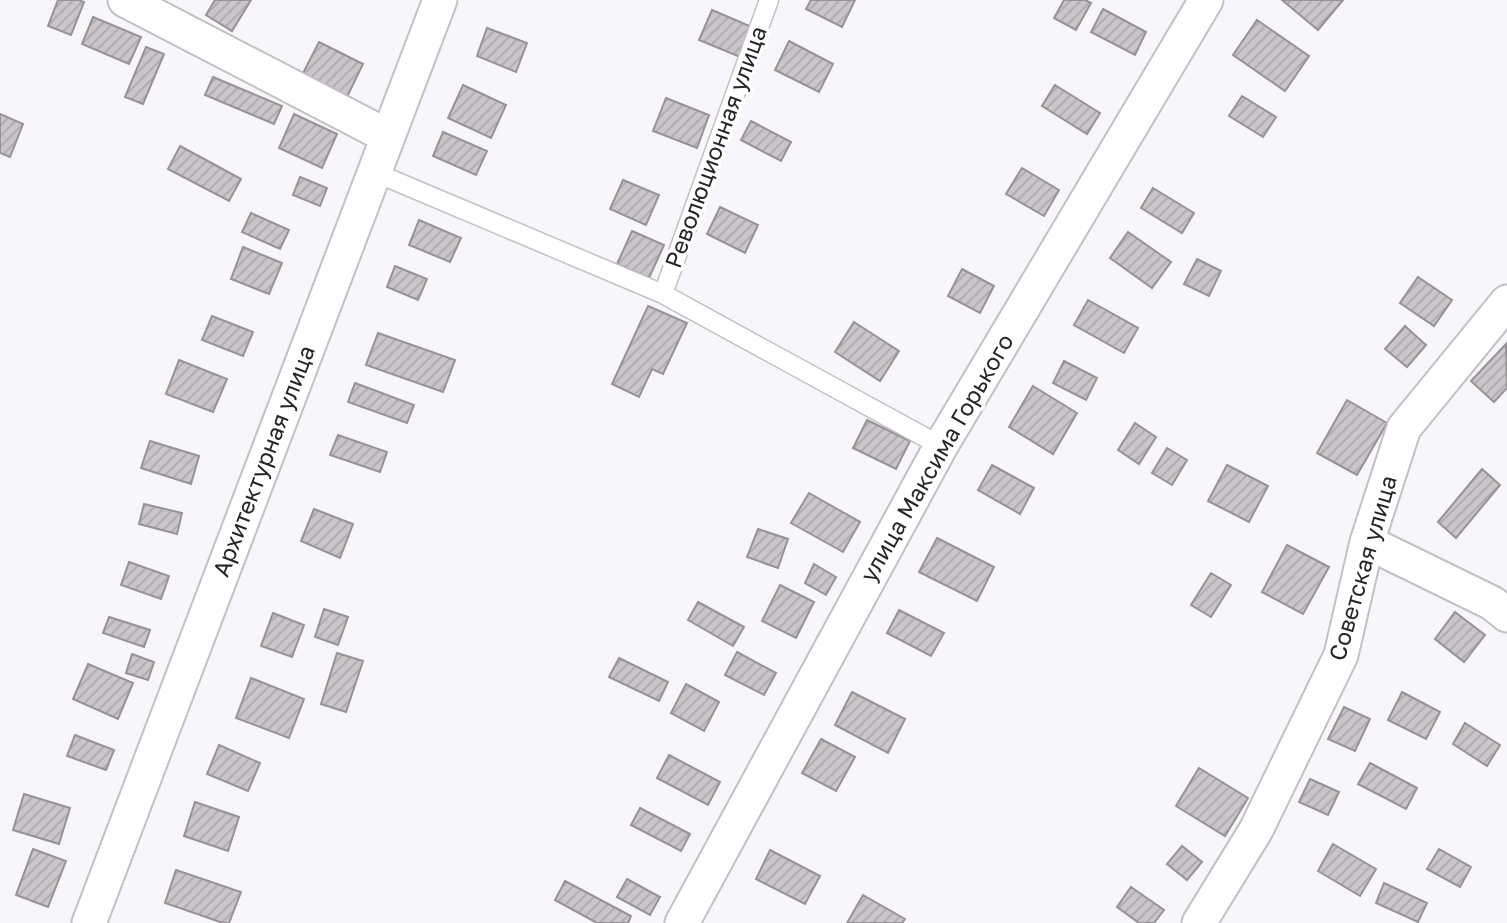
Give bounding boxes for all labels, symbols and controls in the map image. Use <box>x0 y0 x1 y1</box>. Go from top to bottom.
street label: Революционная улица <box>658 22 772 271</box>
street label: улица Максима Горького <box>854 329 1019 586</box>
street label: Архитектурная улица <box>206 341 320 580</box>
street label: Советская улица <box>1322 472 1402 664</box>

